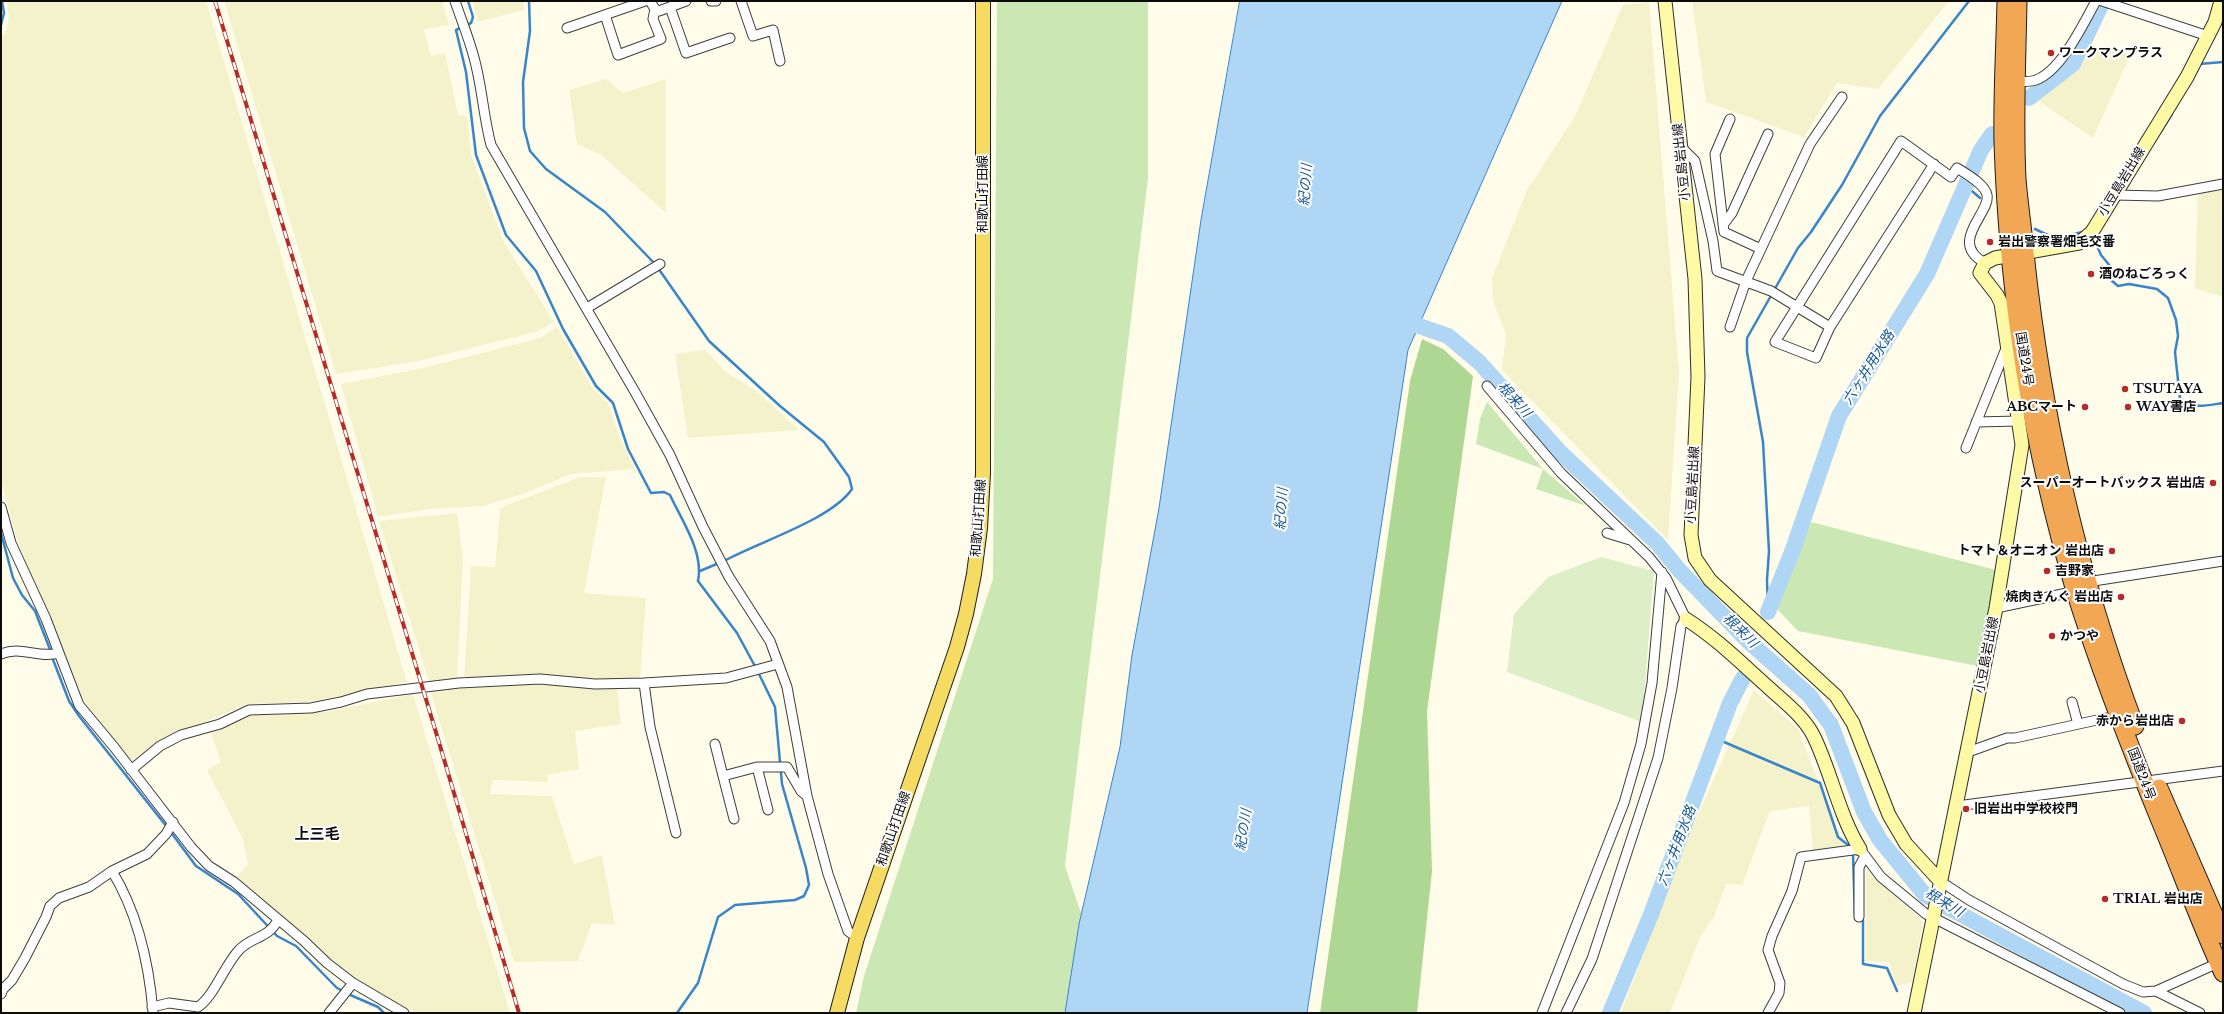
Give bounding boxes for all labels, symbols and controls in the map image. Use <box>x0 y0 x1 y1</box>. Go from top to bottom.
place label: ワークマンプラス <box>2059 45 2163 61</box>
marker: ワークマンプラス <box>2046 48 2056 58</box>
street label: 小豆島岩出線 <box>1670 122 1694 202</box>
street label: 小豆島岩出線 <box>2095 145 2149 219</box>
street label: 和歌山打田線 <box>975 155 991 233</box>
water label: 紀の川 <box>1296 163 1316 207</box>
place label: 岩出警察署畑毛交番 <box>1998 234 2115 250</box>
marker: 岩出警察署畑毛交番 <box>1985 237 1995 247</box>
place label: 酒のねごろっく <box>2099 266 2190 282</box>
marker: 酒のねごろっく <box>2086 269 2096 279</box>
water label: 六ヶ井用水路 <box>1840 328 1898 408</box>
street label: 国道24号 <box>2012 331 2036 387</box>
water label: 根来川 <box>1494 379 1534 421</box>
place label: TSUTAYA <box>2133 381 2203 397</box>
marker: TSUTAYA <box>2120 384 2130 394</box>
place label: ABCマート <box>2006 399 2077 415</box>
place label: WAY書店 <box>2136 399 2196 415</box>
marker: ABCマート <box>2080 402 2090 412</box>
marker: WAY書店 <box>2123 402 2133 412</box>
street label: 小豆島岩出線 <box>1683 446 1703 524</box>
place label: スーパーオートバックス 岩出店 <box>2020 475 2205 491</box>
marker: スーパーオートバックス 岩出店 <box>2208 478 2218 488</box>
street label: 和歌山打田線 <box>968 479 990 557</box>
water label: 紀の川 <box>1272 487 1292 531</box>
place label: トマト＆オニオン 岩出店 <box>1958 543 2104 559</box>
marker: トマト＆オニオン 岩出店 <box>2107 546 2117 556</box>
place label: 吉野家 <box>2055 563 2094 579</box>
marker: 吉野家 <box>2042 566 2052 576</box>
place label: 焼肉きんぐ 岩出店 <box>2006 589 2113 605</box>
marker: 焼肉きんぐ 岩出店 <box>2116 592 2126 602</box>
water label: 根来川 <box>1719 610 1761 652</box>
street label: 小豆島岩出線 <box>1972 615 2002 695</box>
place label: かつや <box>2060 628 2099 644</box>
marker: かつや <box>2047 631 2057 641</box>
place label: 赤から岩出店 <box>2096 713 2174 729</box>
marker: 赤から岩出店 <box>2177 716 2187 726</box>
street label: 国道24号 <box>2124 746 2158 802</box>
street label: 和歌山打田線 <box>874 790 914 868</box>
place label: 旧岩出中学校校門 <box>1974 801 2078 817</box>
water label: 六ヶ井用水路 <box>1654 804 1700 888</box>
marker: 旧岩出中学校校門 <box>1961 804 1971 814</box>
water label: 紀の川 <box>1232 808 1256 852</box>
district label: 上三毛 <box>295 826 339 844</box>
water label: 根来川 <box>1922 885 1966 921</box>
place label: TRIAL 岩出店 <box>2113 891 2203 907</box>
marker: TRIAL 岩出店 <box>2100 894 2110 904</box>

